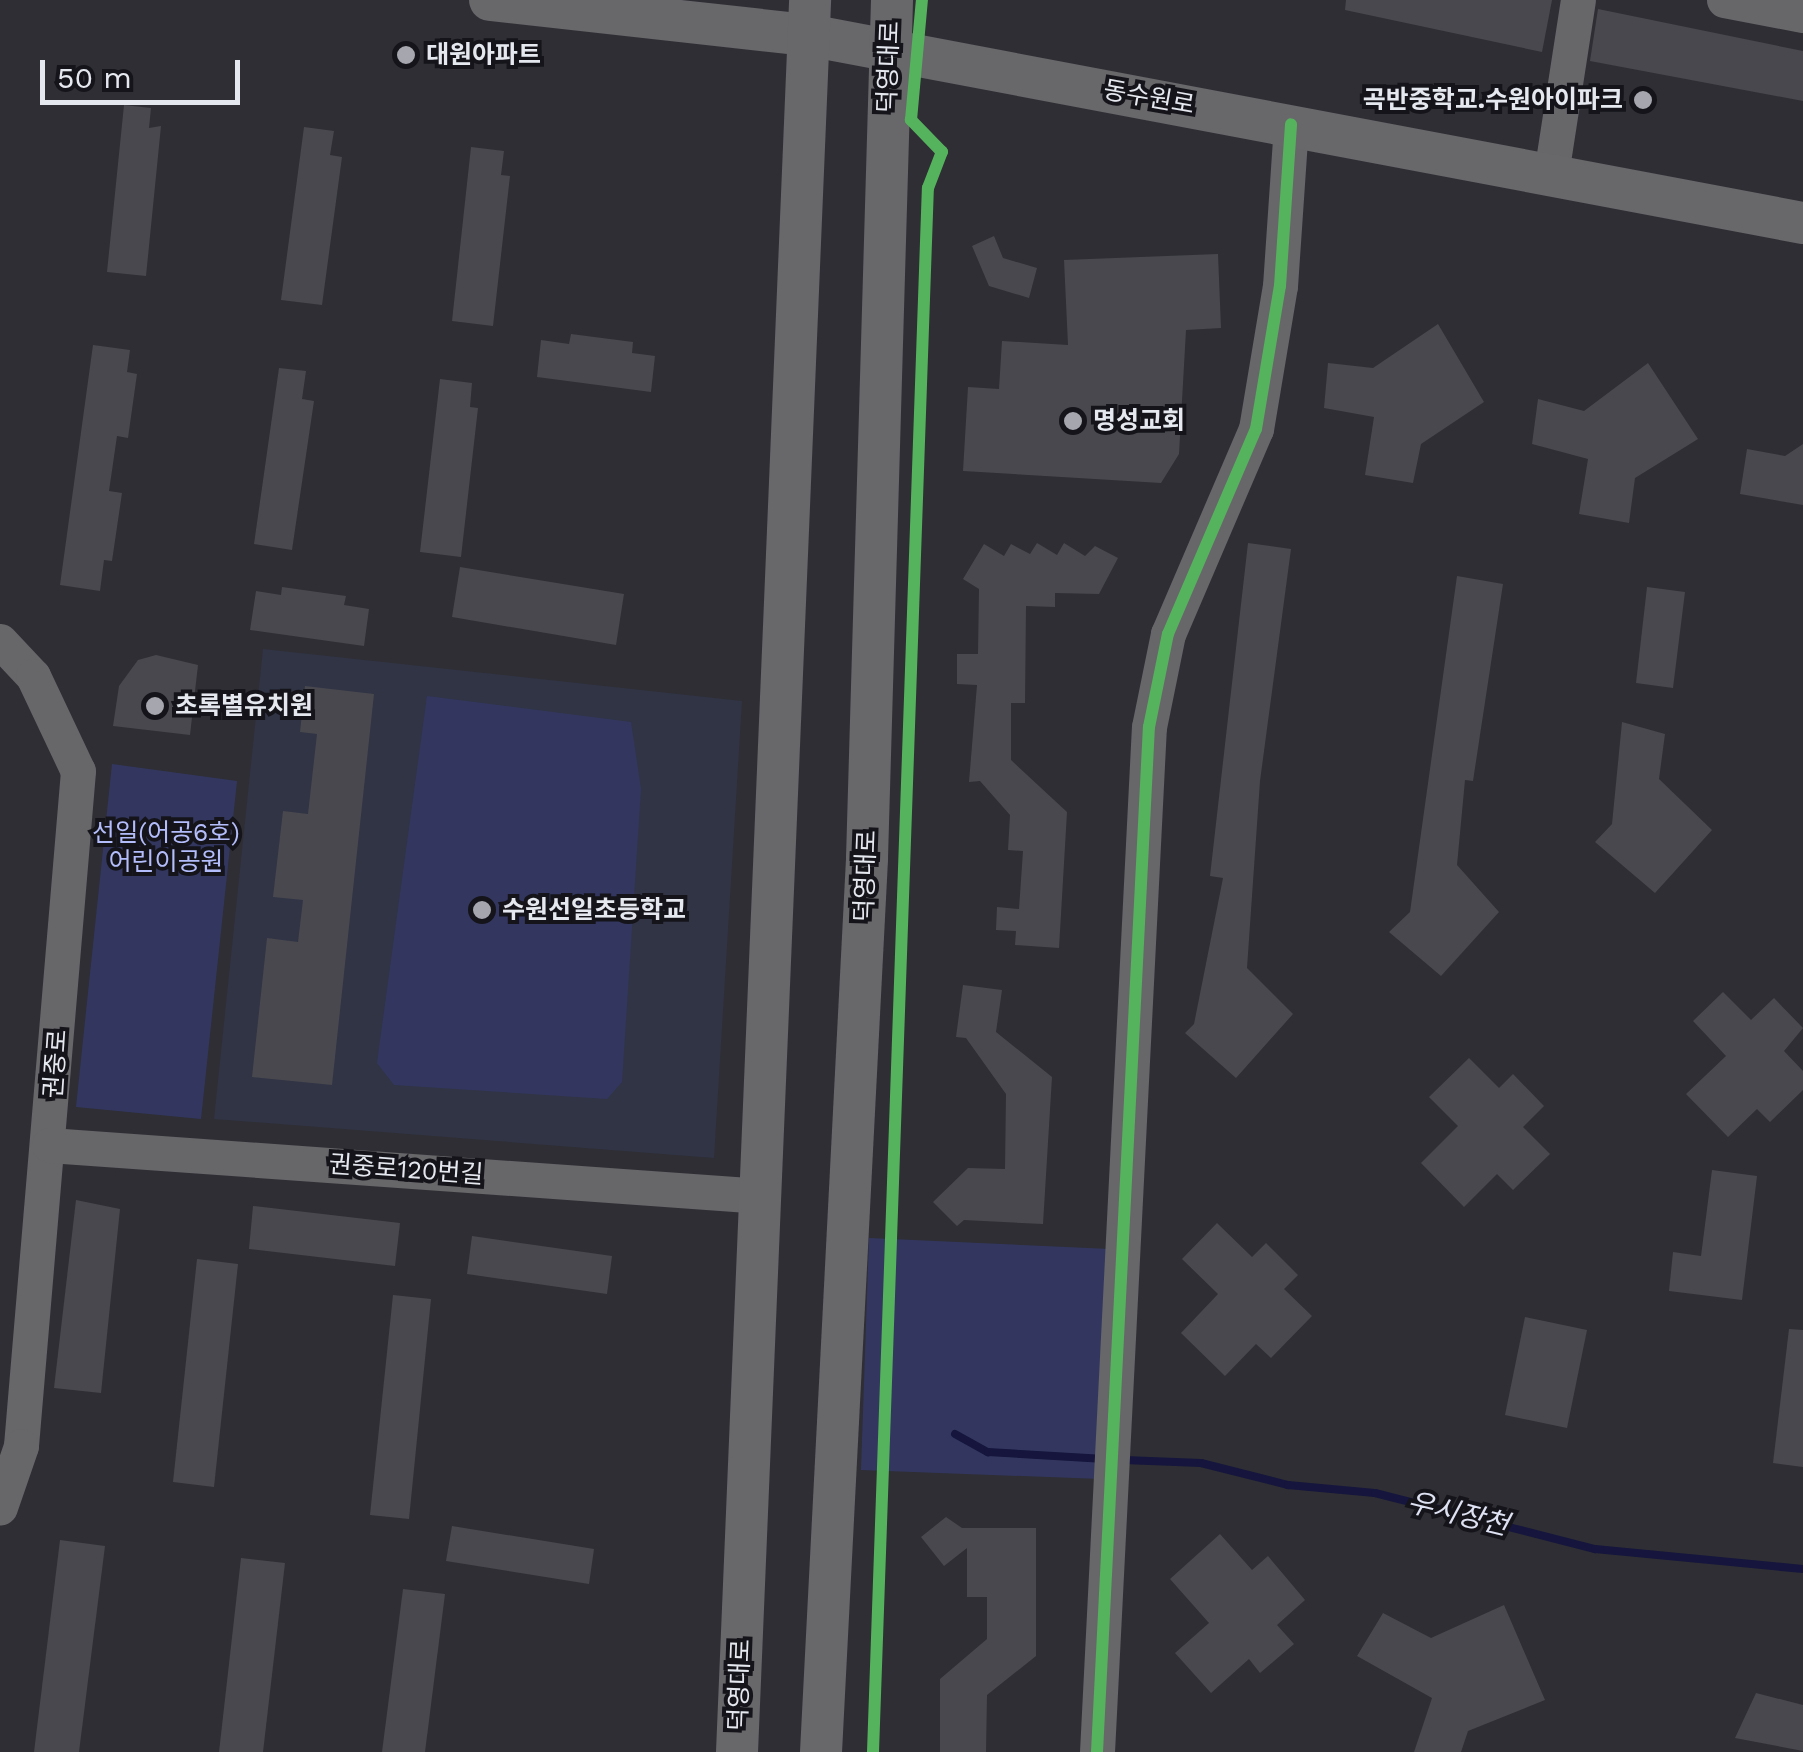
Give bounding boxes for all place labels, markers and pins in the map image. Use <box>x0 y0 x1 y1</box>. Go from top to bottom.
place label: 대원아파트 <box>426 40 541 70</box>
marker: 대원아파트 <box>395 44 417 66</box>
place label: 곡반중학교.수원아이파크 <box>1363 85 1623 115</box>
marker: 곡반중학교.수원아이파크 <box>1632 89 1654 111</box>
place label: 명성교회 <box>1093 406 1185 436</box>
marker: 명성교회 <box>1062 410 1084 432</box>
place label: 초록별유치원 <box>175 691 313 721</box>
marker: 초록별유치원 <box>144 695 166 717</box>
place label: 수원선일초등학교 <box>502 895 686 925</box>
marker: 수원선일초등학교 <box>471 899 493 921</box>

